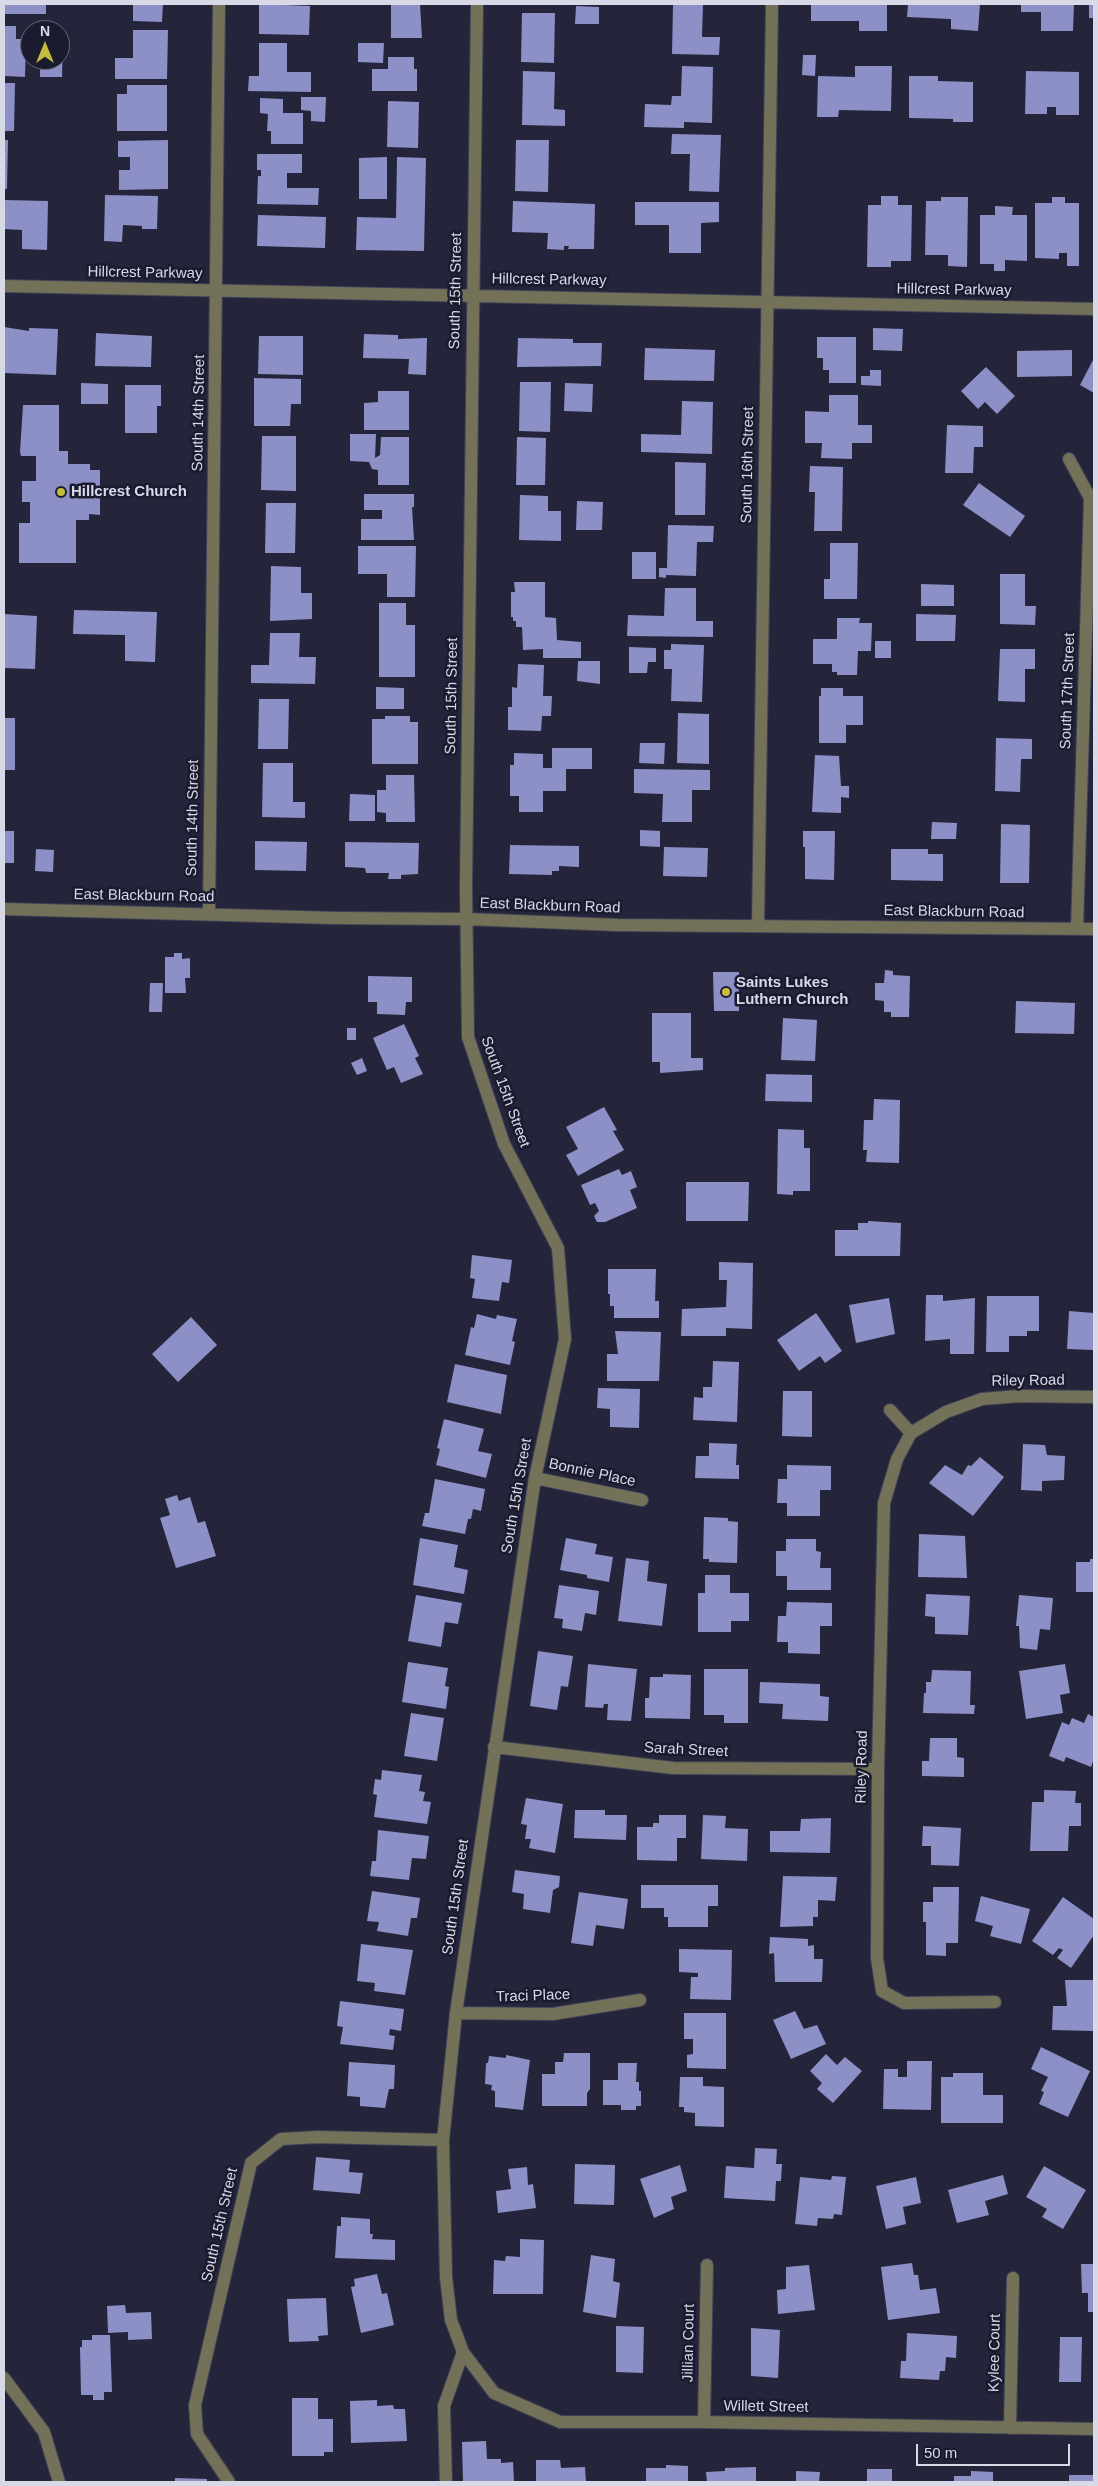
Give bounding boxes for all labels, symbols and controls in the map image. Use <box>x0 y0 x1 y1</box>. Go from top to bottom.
north arrow <box>20 20 70 70</box>
text: N <box>40 23 50 39</box>
street label: South 15th Street <box>446 232 466 350</box>
street label: Hillcrest Parkway <box>87 263 203 283</box>
street label: Hillcrest Parkway <box>491 270 607 290</box>
street label: Hillcrest Parkway <box>896 280 1012 300</box>
street label: South 14th Street <box>189 354 209 472</box>
street label: South 16th Street <box>738 406 758 524</box>
place label: Hillcrest Church <box>71 483 187 501</box>
marker: Hillcrest Church <box>55 486 67 498</box>
street label: South 17th Street <box>1057 632 1079 750</box>
street label: South 15th Street <box>442 637 462 755</box>
street label: South 14th Street <box>183 759 203 877</box>
street label: East Blackburn Road <box>73 886 215 906</box>
street label: East Blackburn Road <box>479 895 621 917</box>
street label: East Blackburn Road <box>883 902 1025 922</box>
place label: Saints Lukes Luthern Church <box>736 974 848 1009</box>
marker: Saints Lukes Luthern Church <box>720 986 732 998</box>
street label: South 15th Street <box>477 1034 533 1150</box>
street label: Riley Road <box>991 1371 1065 1391</box>
street label: South 15th Street <box>498 1437 536 1555</box>
street label: Bonnie Place <box>547 1455 637 1491</box>
street label: Riley Road <box>852 1730 872 1804</box>
street label: Sarah Street <box>643 1739 729 1761</box>
street label: South 15th Street <box>439 1838 473 1956</box>
street label: Traci Place <box>495 1986 571 2006</box>
street label: South 15th Street <box>198 2166 242 2284</box>
street label: Jillian Court <box>679 2304 699 2382</box>
street label: Kylee Court <box>985 2314 1005 2392</box>
street label: Willett Street <box>723 2397 809 2417</box>
scale bar <box>918 2434 1072 2466</box>
text: 50 m <box>924 2444 957 2461</box>

